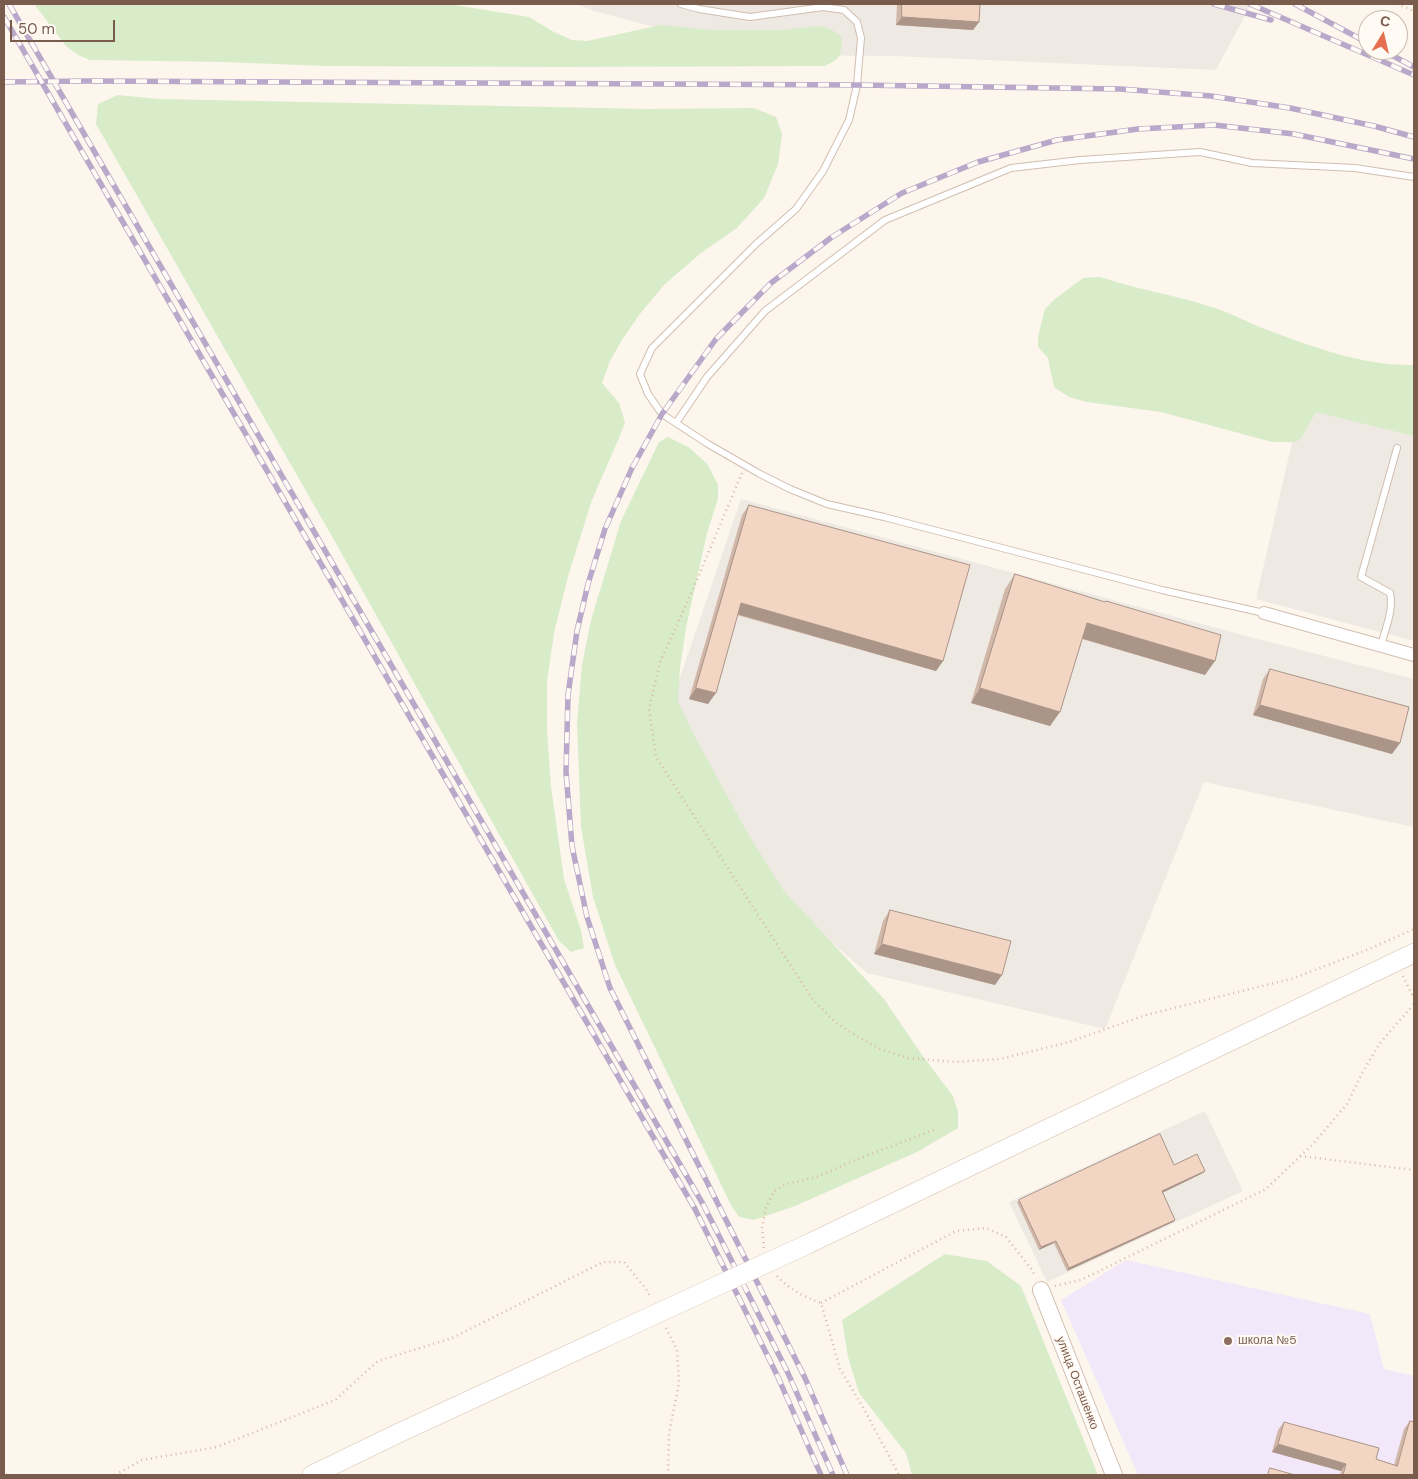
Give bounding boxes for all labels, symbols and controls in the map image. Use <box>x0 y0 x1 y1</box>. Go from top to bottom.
scale bar <box>12 10 118 42</box>
north arrow <box>1358 10 1408 60</box>
text: С <box>1379 11 1392 31</box>
text: 50 m <box>18 19 55 39</box>
street label: улица Осташенко <box>1053 1334 1101 1432</box>
place label: школа №5 <box>1238 1334 1296 1348</box>
marker: школа №5 <box>1222 1335 1234 1347</box>

